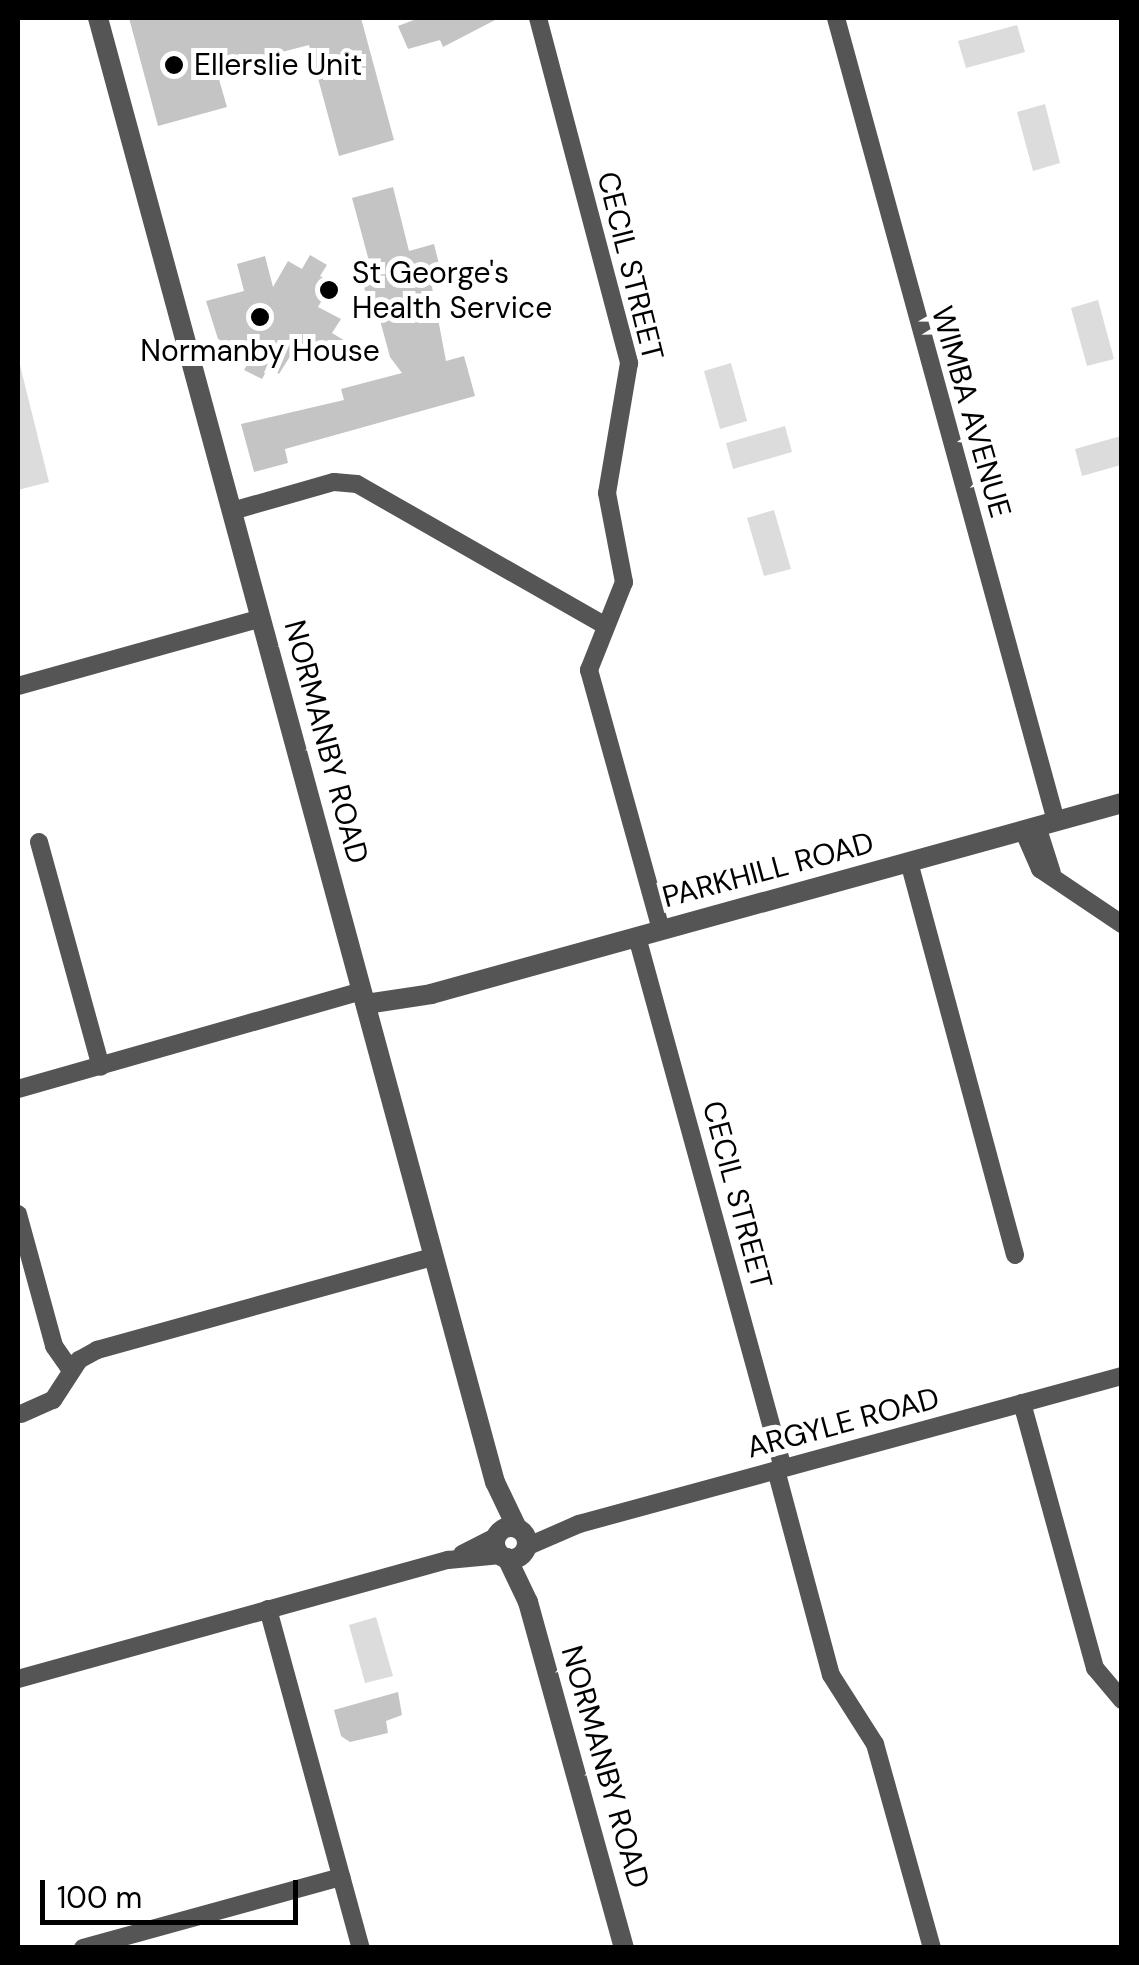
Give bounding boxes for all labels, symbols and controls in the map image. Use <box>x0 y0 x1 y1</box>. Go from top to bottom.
place label: Ellerslie Unit <box>194 47 362 83</box>
marker: Ellerslie Unit <box>163 54 185 76</box>
street label: CECIL STREET <box>589 168 671 364</box>
place label: St George's Health Service <box>352 255 552 326</box>
marker: St George's Health Service <box>316 277 342 303</box>
street label: WIMBA AVENUE <box>924 302 1018 522</box>
marker: Normanby House <box>249 306 271 328</box>
place label: Normanby House <box>140 333 380 369</box>
street label: NORMANBY ROAD <box>276 616 376 868</box>
street label: PARKHILL ROAD <box>658 825 878 915</box>
street label: CECIL STREET <box>695 1097 779 1293</box>
street label: ARGYLE ROAD <box>743 1380 943 1466</box>
street label: NORMANBY ROAD <box>553 1642 657 1892</box>
scale bar <box>45 1860 302 1922</box>
text: 100 m <box>57 1878 142 1917</box>

